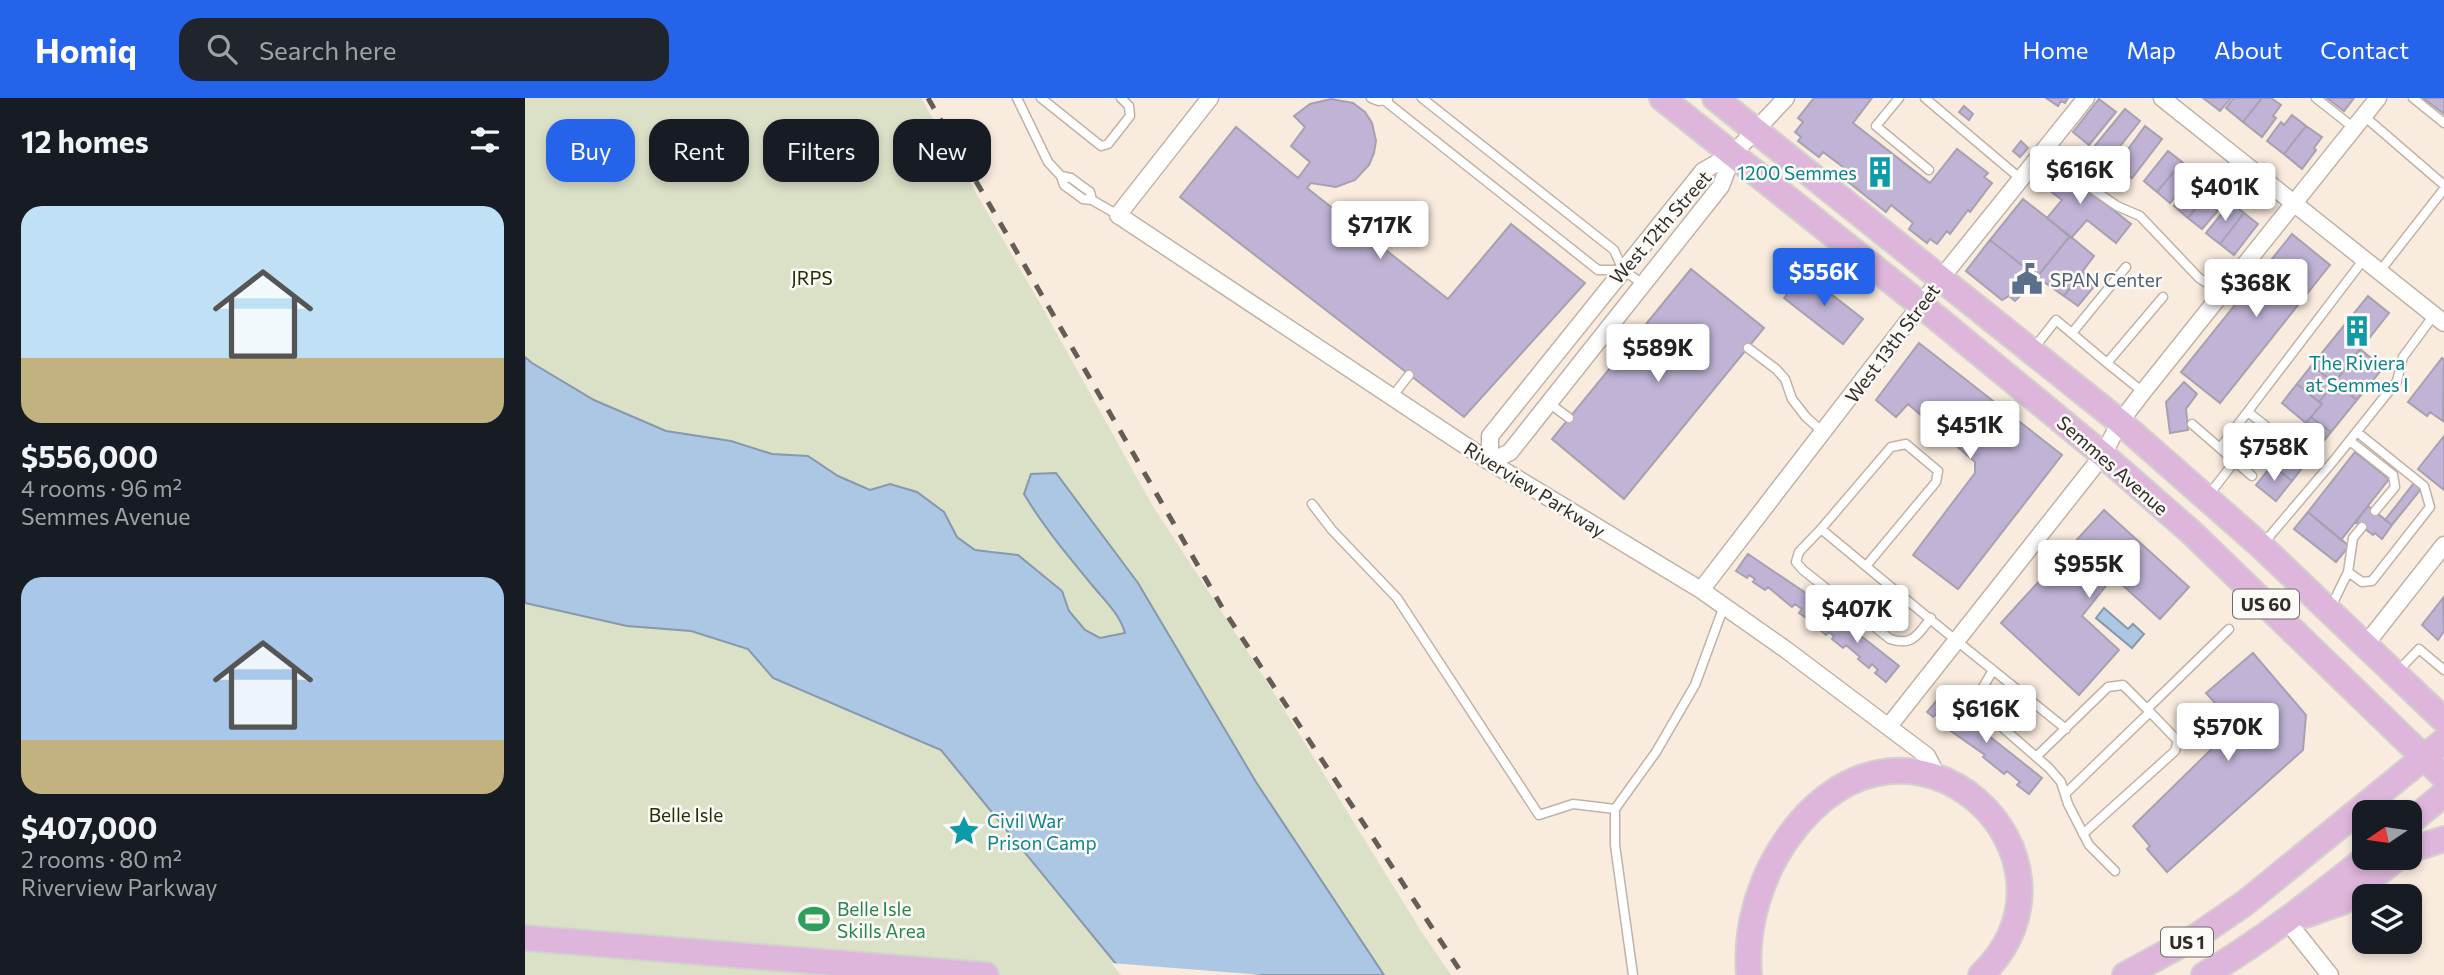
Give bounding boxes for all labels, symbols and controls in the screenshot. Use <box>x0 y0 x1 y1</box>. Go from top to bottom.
search box <box>179 18 669 81</box>
text: Homiq <box>35 29 137 70</box>
icon: search <box>203 30 241 68</box>
text: Search here <box>259 34 396 65</box>
text: Home <box>2023 35 2089 64</box>
text: Map <box>2127 35 2176 64</box>
text: About <box>2214 35 2282 64</box>
text: Contact <box>2320 35 2409 64</box>
chip: Buy <box>546 119 635 182</box>
chip: Rent <box>649 119 749 182</box>
chip: Filters <box>763 119 879 182</box>
chip: New <box>893 119 991 182</box>
icon: filters <box>466 121 504 159</box>
text: 12 homes <box>21 122 149 159</box>
pin: $616K <box>2031 146 2129 206</box>
building icon: 1200 Semmes <box>1863 155 1897 189</box>
text: $616K <box>2046 155 2114 183</box>
place label: 1200 Semmes <box>1737 161 1857 184</box>
pin: $401K <box>2176 164 2274 223</box>
street label: West 12th Street <box>1604 165 1716 288</box>
text: $401K <box>2190 172 2260 200</box>
pin: $717K <box>1331 202 1429 261</box>
text: $717K <box>1348 210 1412 238</box>
pin: $556K <box>1775 248 1873 308</box>
icon: home <box>200 251 326 377</box>
text: $556K <box>1789 257 1859 285</box>
pin: $368K <box>2207 260 2305 319</box>
public building icon: SPAN Center <box>2010 262 2044 296</box>
park label: JRPS <box>791 266 833 289</box>
place label: SPAN Center <box>2050 268 2163 291</box>
text: $368K <box>2220 268 2292 296</box>
street label: West 13th Street <box>1840 279 1944 407</box>
building icon: The Riviera at Semmes I <box>2340 314 2374 348</box>
pin: $589K <box>1609 324 1707 384</box>
text: $589K <box>1622 333 1694 361</box>
place label: The Riviera at Semmes I <box>2305 351 2409 396</box>
pin: $451K <box>1921 402 2019 461</box>
text: $451K <box>1936 410 2004 438</box>
street label: Semmes Avenue <box>2053 410 2173 520</box>
pin: $758K <box>2225 424 2323 483</box>
text: $758K <box>2239 432 2309 460</box>
street label: Riverview Parkway <box>1460 436 1610 542</box>
text: $556,000 <box>21 437 158 474</box>
text: 4 rooms · 96 m² <box>21 474 182 502</box>
text: Semmes Avenue <box>21 502 190 530</box>
pin: $955K <box>2040 540 2138 600</box>
text: $955K <box>2054 549 2124 577</box>
pin: $407K <box>1808 586 1906 645</box>
road number: US 60 <box>2233 590 2299 618</box>
text: $407K <box>1821 594 1893 622</box>
icon: home <box>200 622 326 748</box>
pin: $616K <box>1937 686 2035 745</box>
text: $616K <box>1952 694 2020 722</box>
pin: $570K <box>2179 704 2277 763</box>
text: $570K <box>2193 712 2263 740</box>
north arrow <box>2352 800 2422 870</box>
map controls <box>2352 800 2422 954</box>
park label: Belle Isle <box>649 803 723 826</box>
text: $407,000 <box>21 808 157 845</box>
place label: Civil War Prison Camp <box>987 809 1097 854</box>
place icon: Civil War Prison Camp <box>947 814 981 848</box>
text: 2 rooms · 80 m² <box>21 845 182 873</box>
text: Riverview Parkway <box>21 873 217 901</box>
button: layers <box>2352 884 2422 954</box>
place label: Belle Isle Skills Area <box>837 897 926 942</box>
sports icon: Belle Isle Skills Area <box>797 902 831 936</box>
road number: US 1 <box>2161 928 2213 956</box>

